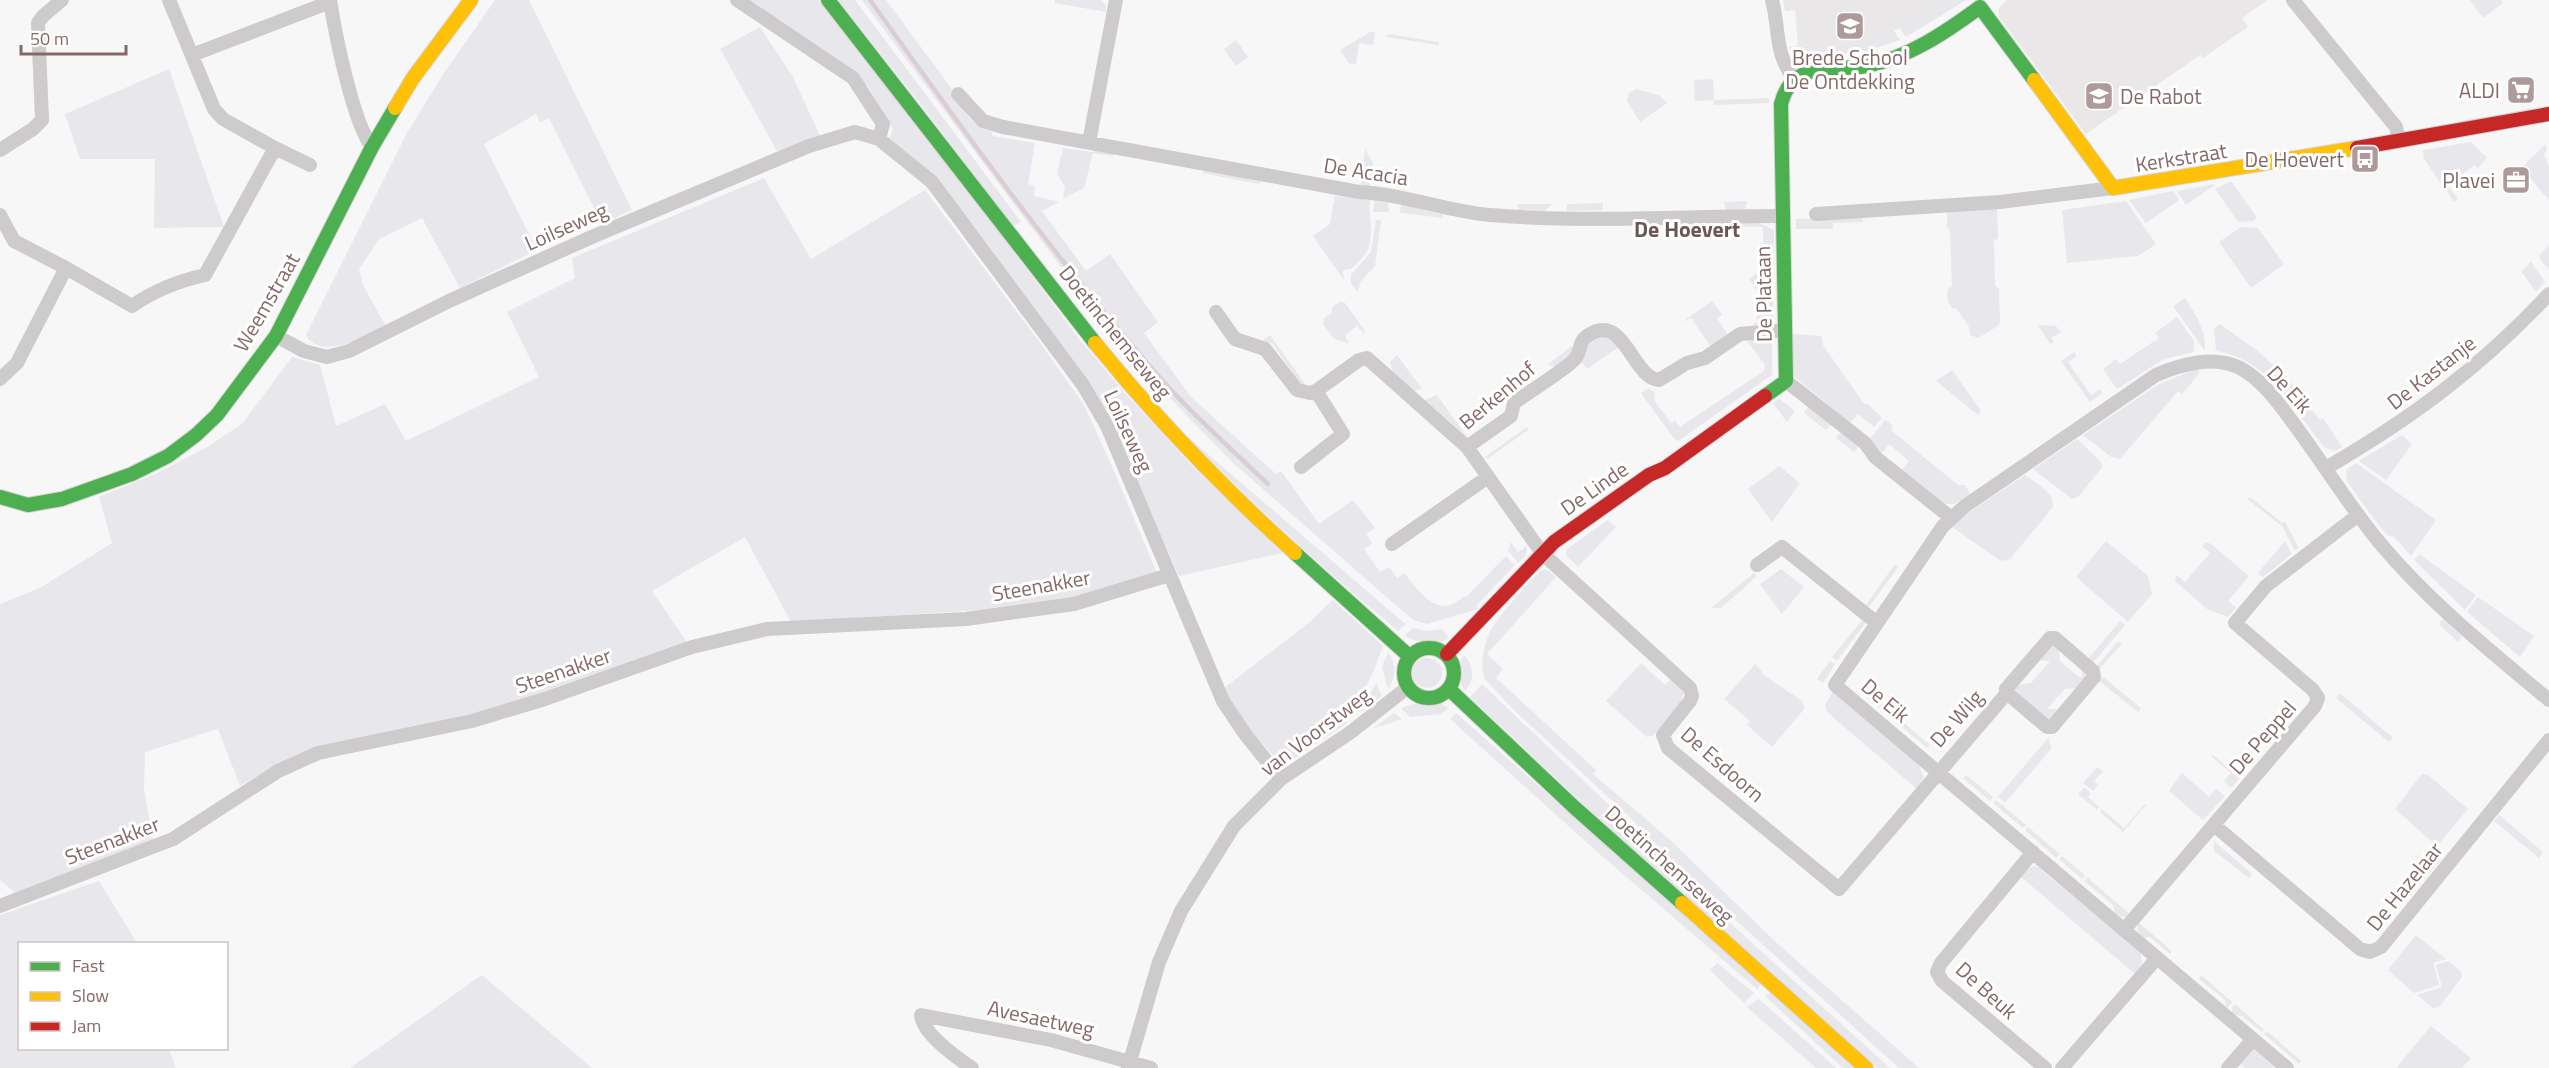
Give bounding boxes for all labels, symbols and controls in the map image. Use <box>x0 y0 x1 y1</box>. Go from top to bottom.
school or university icon: Brede School De Ontdekking <box>1834 10 1866 42</box>
scale bar <box>21 18 126 56</box>
text: 50 m <box>30 25 69 52</box>
place label: Brede School De Ontdekking <box>1785 41 1915 97</box>
place label: ALDI <box>2459 74 2500 106</box>
supermarket icon: ALDI <box>2505 74 2537 106</box>
school or university icon: De Rabot <box>2083 80 2115 112</box>
place label: De Rabot <box>2120 80 2202 112</box>
street label: Kerkstraat <box>2133 134 2230 180</box>
place label: De Hoevert <box>2244 143 2345 175</box>
bus stop icon: De Hoevert <box>2349 143 2381 175</box>
street label: De Acacia <box>1321 149 1411 194</box>
place label: Plavei <box>2442 164 2495 196</box>
office icon: Plavei <box>2500 164 2532 196</box>
street label: Loilseweg <box>519 193 613 259</box>
district label: De Hoevert <box>1634 212 1740 246</box>
street label: Weemstraat <box>225 246 308 358</box>
street label: De Plataan <box>1746 246 1780 342</box>
street label: Doetinchemseweg <box>1052 258 1180 406</box>
street label: De Kastanje <box>2380 327 2482 417</box>
street label: Berkenhof <box>1452 353 1542 437</box>
street label: De Eik <box>2260 358 2320 420</box>
street label: Loilseweg <box>1096 384 1162 478</box>
street label: De Linde <box>1554 453 1634 523</box>
street label: Steenakker <box>989 561 1093 609</box>
street label: Steenakker <box>511 639 615 701</box>
street label: De Eik <box>1855 670 1917 730</box>
street label: van Voorstweg <box>1253 678 1377 783</box>
street label: De Wilg <box>1922 682 1990 754</box>
street label: De Peppel <box>2221 693 2303 781</box>
street label: De Esdoorn <box>1674 718 1772 810</box>
street label: Doetinchemseweg <box>1598 797 1742 931</box>
street label: Steenakker <box>60 807 164 873</box>
street label: De Hazelaar <box>2358 834 2450 938</box>
legend <box>18 942 228 1050</box>
text: Fast <box>72 952 105 979</box>
street label: De Beuk <box>1949 954 2025 1026</box>
text: Slow <box>72 982 109 1009</box>
street label: Avesaetweg <box>985 991 1097 1045</box>
text: Jam <box>72 1012 101 1039</box>

